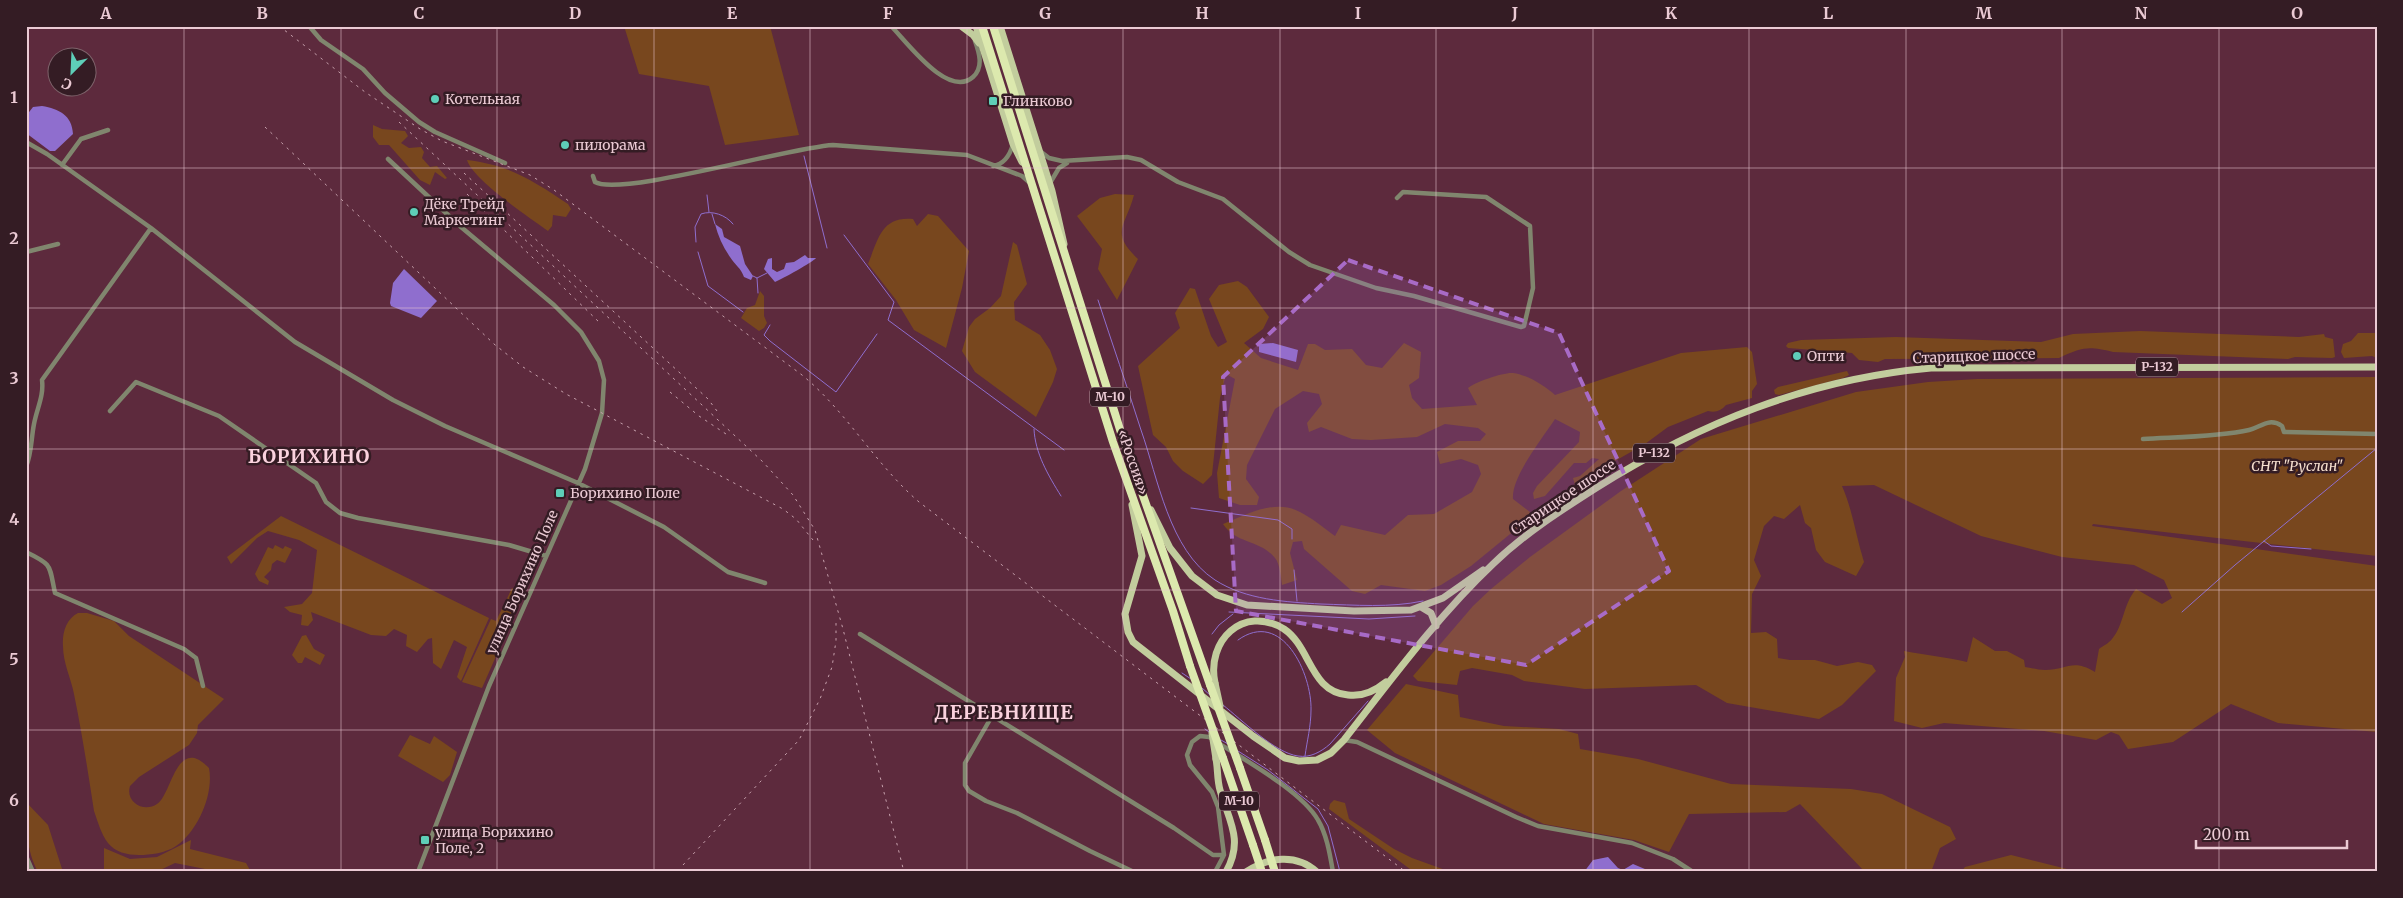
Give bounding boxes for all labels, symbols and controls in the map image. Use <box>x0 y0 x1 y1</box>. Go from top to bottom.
text: A <box>99 3 112 23</box>
text: B <box>256 3 268 23</box>
text: C <box>414 3 424 23</box>
text: D <box>569 3 581 23</box>
text: E <box>727 3 738 23</box>
text: F <box>883 3 893 23</box>
text: G <box>1039 3 1051 23</box>
text: H <box>1195 3 1209 23</box>
text: I <box>1355 3 1361 23</box>
text: J <box>1511 3 1518 23</box>
text: K <box>1665 3 1677 23</box>
text: L <box>1823 3 1833 23</box>
text: M <box>1976 3 1993 23</box>
text: N <box>2135 3 2148 23</box>
text: O <box>2291 3 2303 23</box>
north arrow <box>48 48 98 98</box>
text: С <box>59 74 75 94</box>
text: 1 <box>10 87 18 107</box>
place label: Котельная <box>445 90 520 108</box>
place label: Глинково <box>1003 92 1072 110</box>
marker: Котельная <box>429 93 441 105</box>
marker: Глинково <box>987 95 999 107</box>
place label: пилорама <box>575 136 646 154</box>
marker: пилорама <box>559 139 571 151</box>
place label: Дёке Трейд Маркетинг <box>424 195 505 229</box>
marker: Дёке Трейд Маркетинг <box>408 206 420 218</box>
text: 2 <box>9 228 19 248</box>
street label: Старицкое шоссе <box>1912 345 2036 367</box>
place label: Опти <box>1807 347 1845 365</box>
marker: Опти <box>1791 350 1803 362</box>
road number: Р-132 <box>2136 358 2178 377</box>
text: 3 <box>9 368 19 388</box>
road number: М-10 <box>1090 388 1130 407</box>
street label: «Россия» <box>1113 427 1153 497</box>
road number: Р-132 <box>1633 443 1675 462</box>
district label: БОРИХИНО <box>248 444 370 468</box>
street label: Старицкое шоссе <box>1507 455 1619 539</box>
park label: СНТ "Руслан" <box>2251 457 2343 475</box>
place label: Борихино Поле <box>570 484 680 502</box>
marker: Борихино Поле <box>554 487 566 499</box>
street label: улица Борихино Поле <box>482 507 562 657</box>
text: 4 <box>9 509 19 529</box>
text: 5 <box>9 649 19 669</box>
district label: ДЕРЕВНИЩЕ <box>934 700 1074 724</box>
text: 6 <box>9 790 19 810</box>
road number: М-10 <box>1219 791 1259 810</box>
scale bar <box>2196 818 2347 850</box>
place label: улица Борихино Поле, 2 <box>435 823 553 857</box>
text: 200 m <box>2203 825 2250 844</box>
marker: улица Борихино Поле, 2 <box>419 834 431 846</box>

